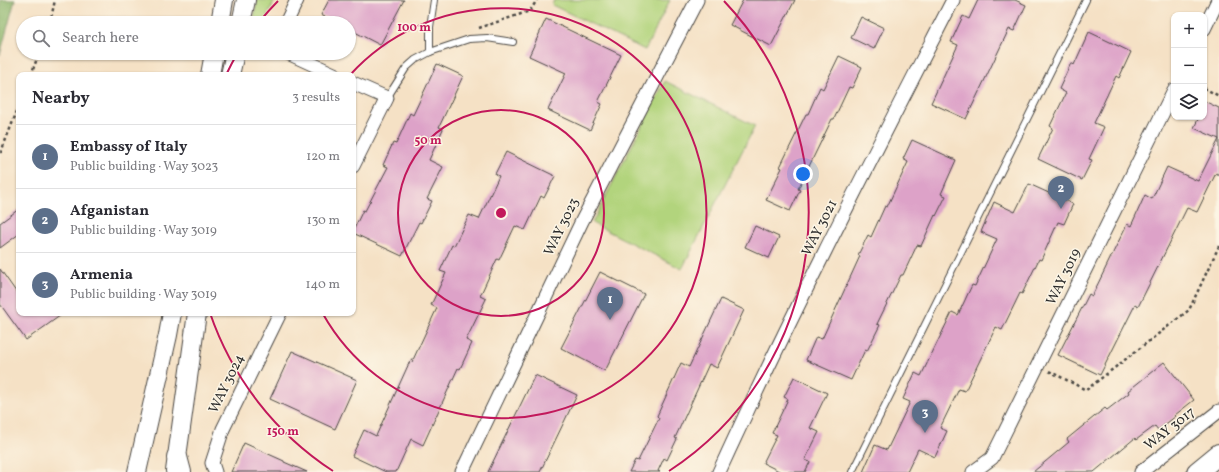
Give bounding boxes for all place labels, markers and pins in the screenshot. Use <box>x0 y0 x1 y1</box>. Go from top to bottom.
pin: 2 <box>1048 176 1074 209</box>
centre of rings <box>494 206 508 220</box>
pin: 1 <box>597 287 623 320</box>
pin: 3 <box>912 400 938 433</box>

